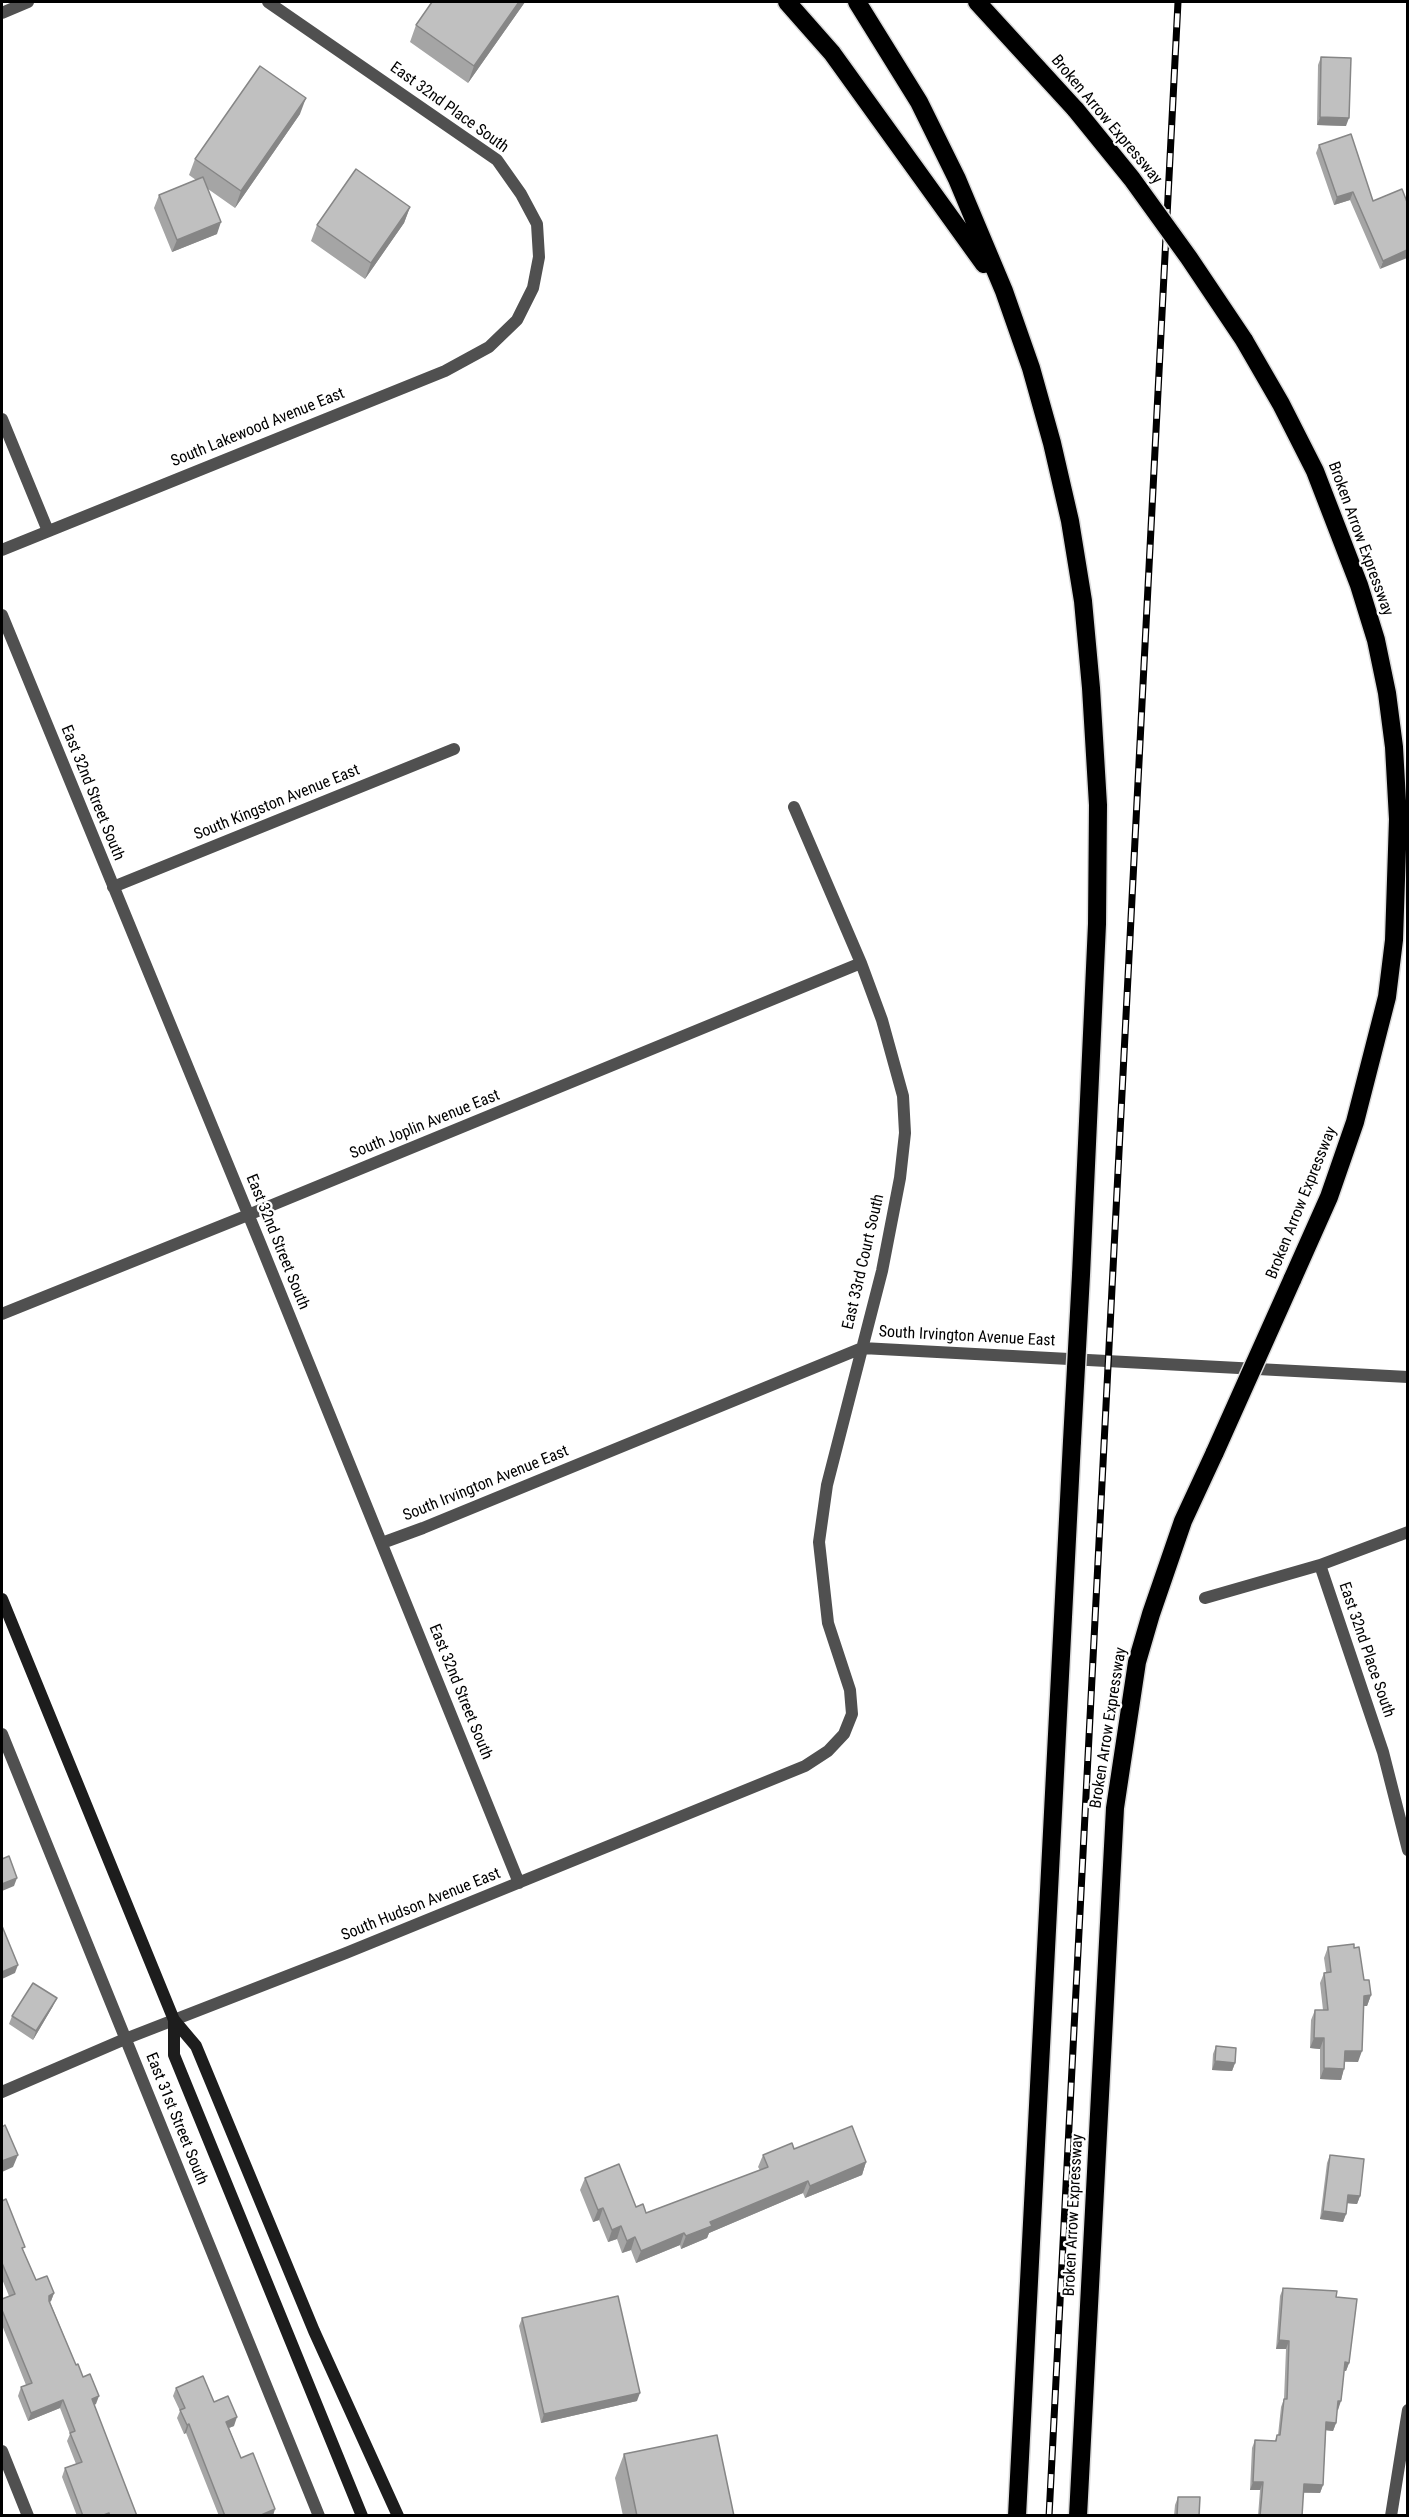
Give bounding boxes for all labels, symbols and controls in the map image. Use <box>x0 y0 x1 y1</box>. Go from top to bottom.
street label: Broken Arrow Expressway <box>1046 52 1166 188</box>
street label: East 32nd Place South <box>386 59 512 157</box>
street label: South Lakewood Avenue East <box>168 384 348 472</box>
street label: Broken Arrow Expressway <box>1323 459 1397 619</box>
street label: East 32nd Street South <box>56 723 128 863</box>
street label: South Kingston Avenue East <box>191 761 363 845</box>
street label: South Joplin Avenue East <box>347 1086 503 1164</box>
street label: Broken Arrow Expressway <box>1263 1124 1341 1282</box>
street label: East 32nd Street South <box>241 1172 313 1312</box>
street label: East 33rd Court South <box>839 1192 889 1332</box>
street label: South Irvington Avenue East <box>878 1323 1056 1351</box>
street label: South Irvington Avenue East <box>400 1442 572 1526</box>
street label: East 32nd Place South <box>1334 1580 1398 1720</box>
street label: East 32nd Street South <box>424 1622 496 1762</box>
street label: Broken Arrow Expressway <box>1087 1646 1131 1810</box>
street label: South Hudson Avenue East <box>339 1864 503 1946</box>
street label: East 31st Street South <box>141 2050 211 2188</box>
street label: Broken Arrow Expressway <box>1060 2133 1088 2297</box>

